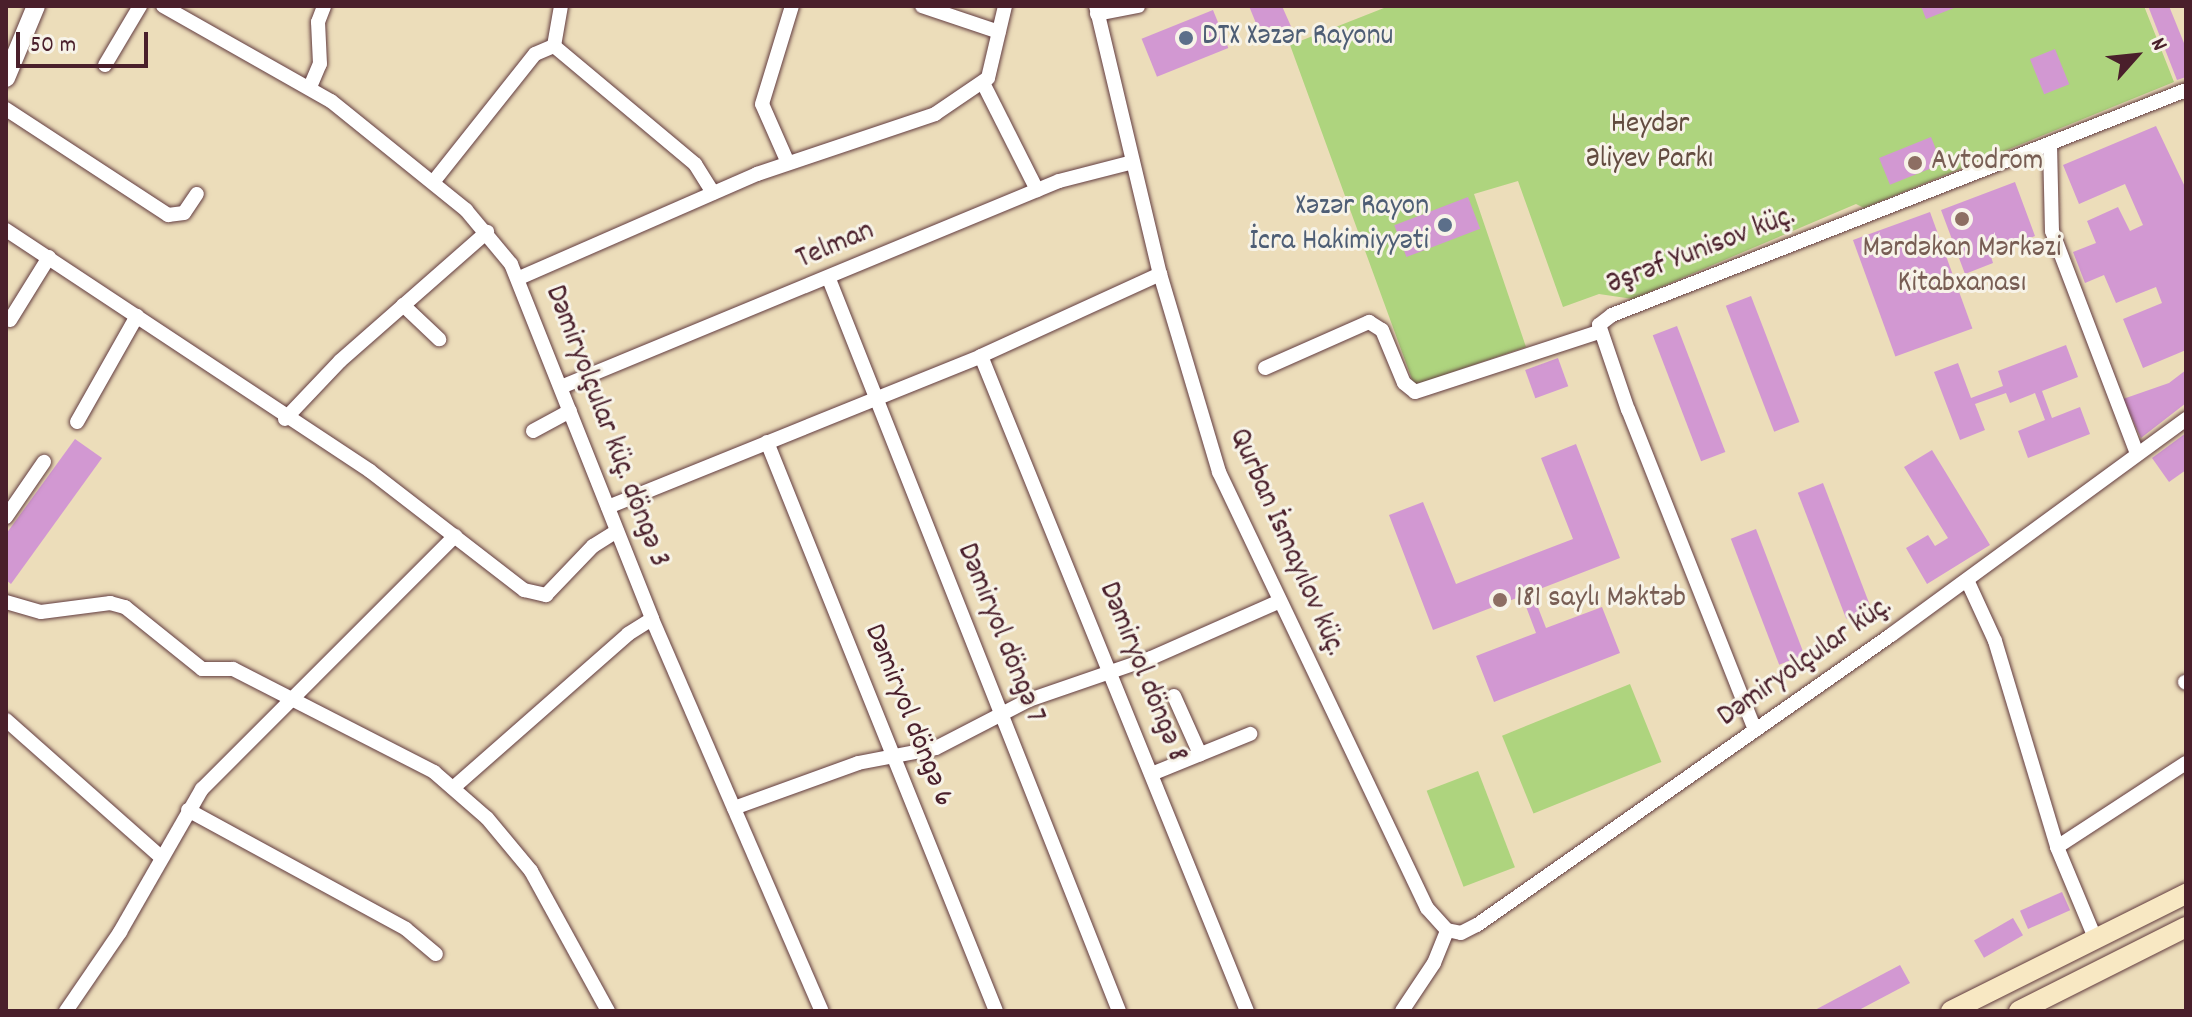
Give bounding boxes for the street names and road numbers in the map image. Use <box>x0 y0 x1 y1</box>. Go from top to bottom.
street label: Əşrəf Yunisov küç. <box>1603 200 1801 304</box>
street label: Telman <box>792 215 880 279</box>
street label: Dəmiryolçular küç. döngə 3 <box>535 281 675 573</box>
street label: Qurban İsmayılov küç. <box>1219 424 1351 662</box>
street label: Dəmiryol döngə 7 <box>947 539 1051 729</box>
street label: Dəmiryol döngə 8 <box>1089 578 1193 768</box>
street label: Dəmiryolçular küç. <box>1712 590 1900 736</box>
street label: Dəmiryol döngə 6 <box>854 619 960 813</box>

